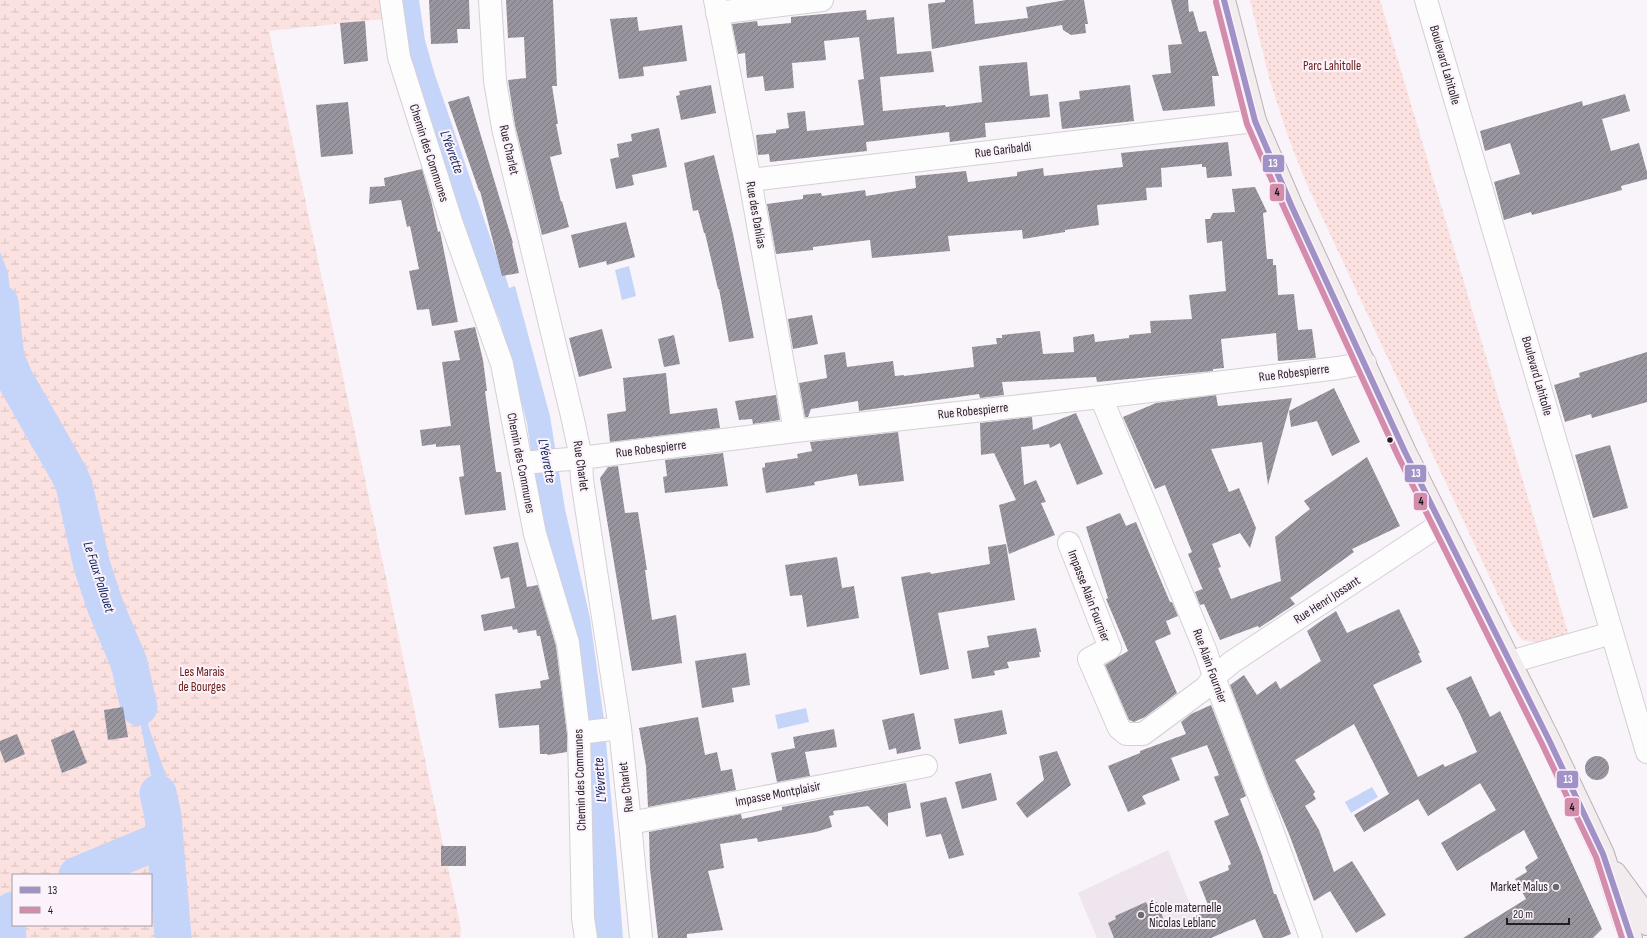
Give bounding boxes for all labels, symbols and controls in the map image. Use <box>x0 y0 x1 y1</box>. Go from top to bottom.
street label: Boulevard Lahitolle <box>1426 23 1464 107</box>
park label: Parc Lahitolle <box>1303 58 1361 74</box>
street label: Chemin des Communes <box>406 102 452 204</box>
street label: Rue Charlet <box>495 123 523 177</box>
water label: L'Yévrette <box>436 128 468 177</box>
street label: Rue Garibaldi <box>974 139 1032 161</box>
line badge: 13 <box>1262 154 1285 173</box>
text: 13 <box>1268 157 1278 170</box>
street label: Rue des Dahlias <box>742 180 770 250</box>
line badge: 4 <box>1269 183 1285 202</box>
text: 4 <box>1274 186 1280 199</box>
street label: Boulevard Lahitolle <box>1518 334 1556 418</box>
street label: Rue Robespierre <box>1258 361 1330 385</box>
street label: Rue Robespierre <box>937 399 1009 423</box>
street label: Chemin des Communes <box>503 411 539 515</box>
unlabelled marker <box>1385 435 1395 445</box>
water label: L'Yévrette <box>534 437 560 485</box>
street label: Rue Robespierre <box>615 437 687 461</box>
street label: Rue Charlet <box>570 440 592 492</box>
line badge: 13 <box>1404 464 1427 483</box>
text: 13 <box>1411 467 1421 480</box>
line badge: 4 <box>1413 492 1428 511</box>
text: 4 <box>1418 495 1424 508</box>
water label: Le Faux Pallouet <box>79 539 119 616</box>
street label: Impasse Alain Fournier <box>1064 548 1114 645</box>
street label: Rue Henri Jossant <box>1291 573 1363 627</box>
street label: Rue Alain Fournier <box>1189 627 1231 706</box>
park label: Les Marais de Bourges <box>178 664 226 695</box>
street label: Chemin des Communes <box>570 728 590 831</box>
water label: L'Yévrette <box>590 756 610 803</box>
street label: Rue Charlet <box>615 761 637 813</box>
line badge: 13 <box>1556 770 1579 789</box>
text: 13 <box>1563 773 1573 786</box>
street label: Impasse Montplaisir <box>734 778 822 810</box>
line badge: 4 <box>1564 797 1580 817</box>
text: 4 <box>1569 801 1575 814</box>
legend <box>12 874 152 926</box>
place label: Market Malus <box>1490 879 1548 895</box>
marker: Market Malus <box>1551 882 1561 892</box>
text: 13 <box>48 883 57 898</box>
place label: École maternelle Nicolas Leblanc <box>1149 900 1222 931</box>
scale bar <box>1507 900 1569 926</box>
text: 4 <box>48 903 53 918</box>
text: 20 m <box>1513 907 1533 922</box>
marker: École maternelle Nicolas Leblanc <box>1136 910 1146 920</box>

